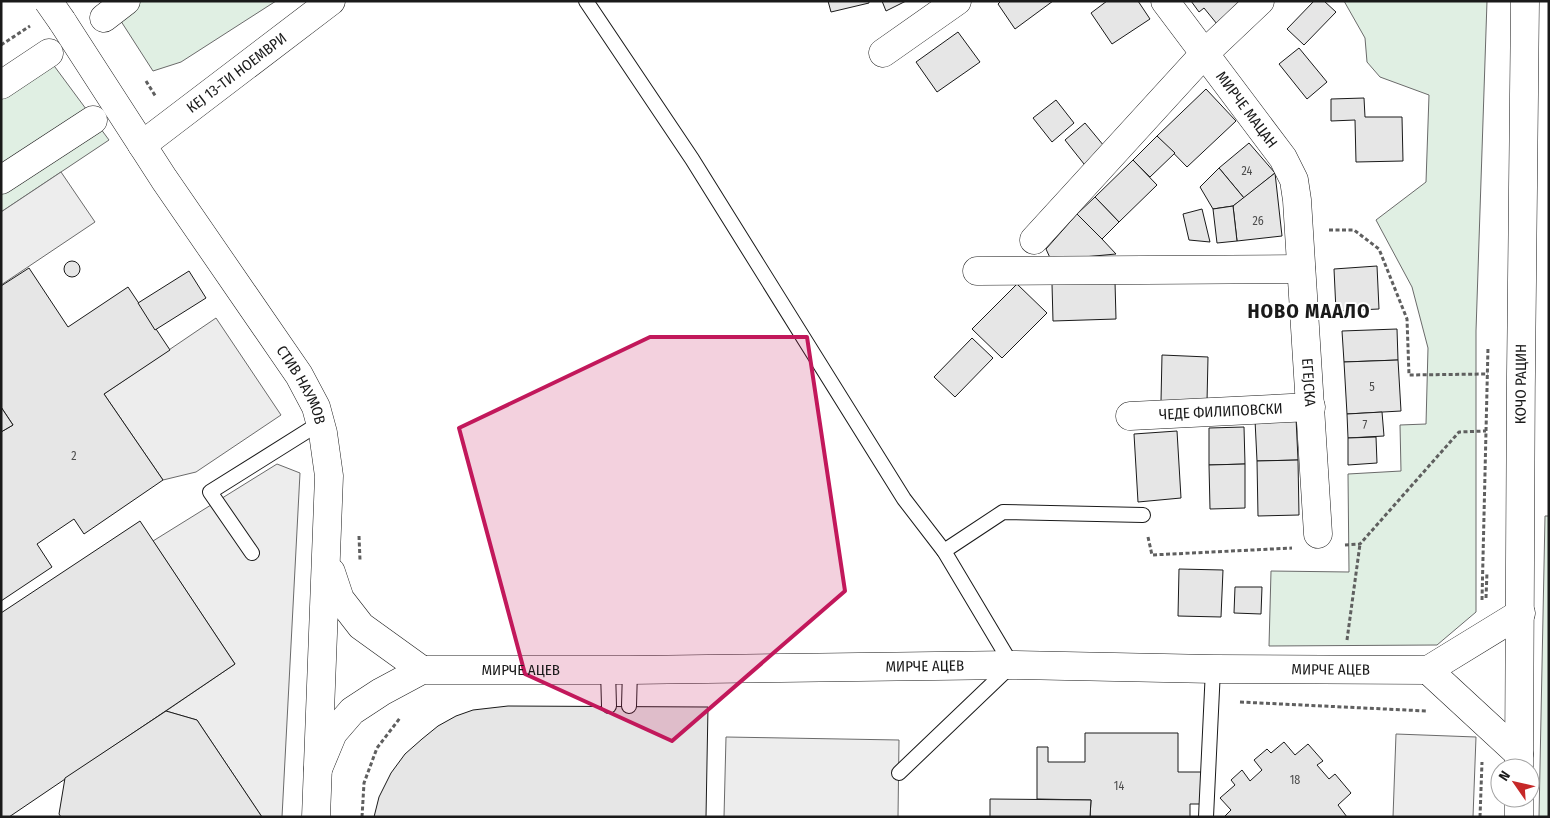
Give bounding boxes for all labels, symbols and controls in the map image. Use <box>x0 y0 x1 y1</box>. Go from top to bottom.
street label: КЕЈ 13-ТИ НОЕМВРИ <box>183 29 290 117</box>
street label: МИРЧЕ МАЦАН <box>1212 68 1281 152</box>
house number: 24 <box>1242 164 1253 178</box>
house number: 26 <box>1252 214 1264 228</box>
district label: НОВО МААЛО <box>1247 299 1371 323</box>
street label: СТИВ НАУМОВ <box>272 342 329 426</box>
street label: КОЧО РАЦИН <box>1512 344 1530 424</box>
street label: ЕГЕЈСКА <box>1298 358 1319 407</box>
house number: 5 <box>1369 380 1375 394</box>
street label: ЧЕДЕ ФИЛИПОВСКИ <box>1159 399 1283 424</box>
house number: 7 <box>1363 418 1368 432</box>
house number: 2 <box>71 449 77 463</box>
street label: МИРЧЕ АЦЕВ <box>885 657 964 676</box>
street label: МИРЧЕ АЦЕВ <box>1291 660 1370 679</box>
street label: МИРЧЕ АЦЕВ <box>481 661 560 679</box>
north arrow <box>1490 758 1540 808</box>
text: N <box>1495 768 1514 784</box>
house number: 18 <box>1290 773 1300 787</box>
house number: 14 <box>1114 779 1124 793</box>

